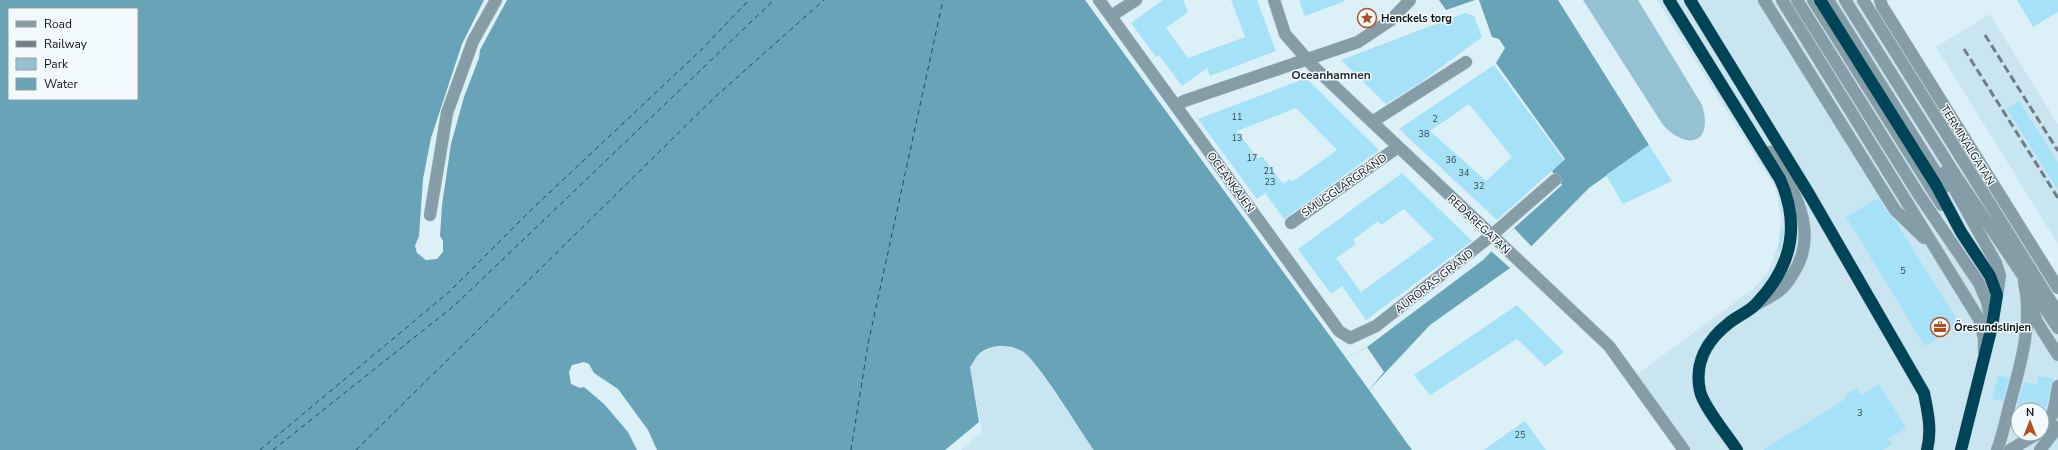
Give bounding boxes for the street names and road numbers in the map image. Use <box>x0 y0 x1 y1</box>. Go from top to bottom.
street label: TERMINALGATAN <box>1937 103 1998 188</box>
street label: OCEANKAJEN <box>1204 149 1258 215</box>
street label: SMUGGLARGRÄND <box>1299 150 1390 220</box>
street label: REDAREGATAN <box>1444 191 1513 257</box>
street label: AURORAS GRÄND <box>1392 246 1477 317</box>

